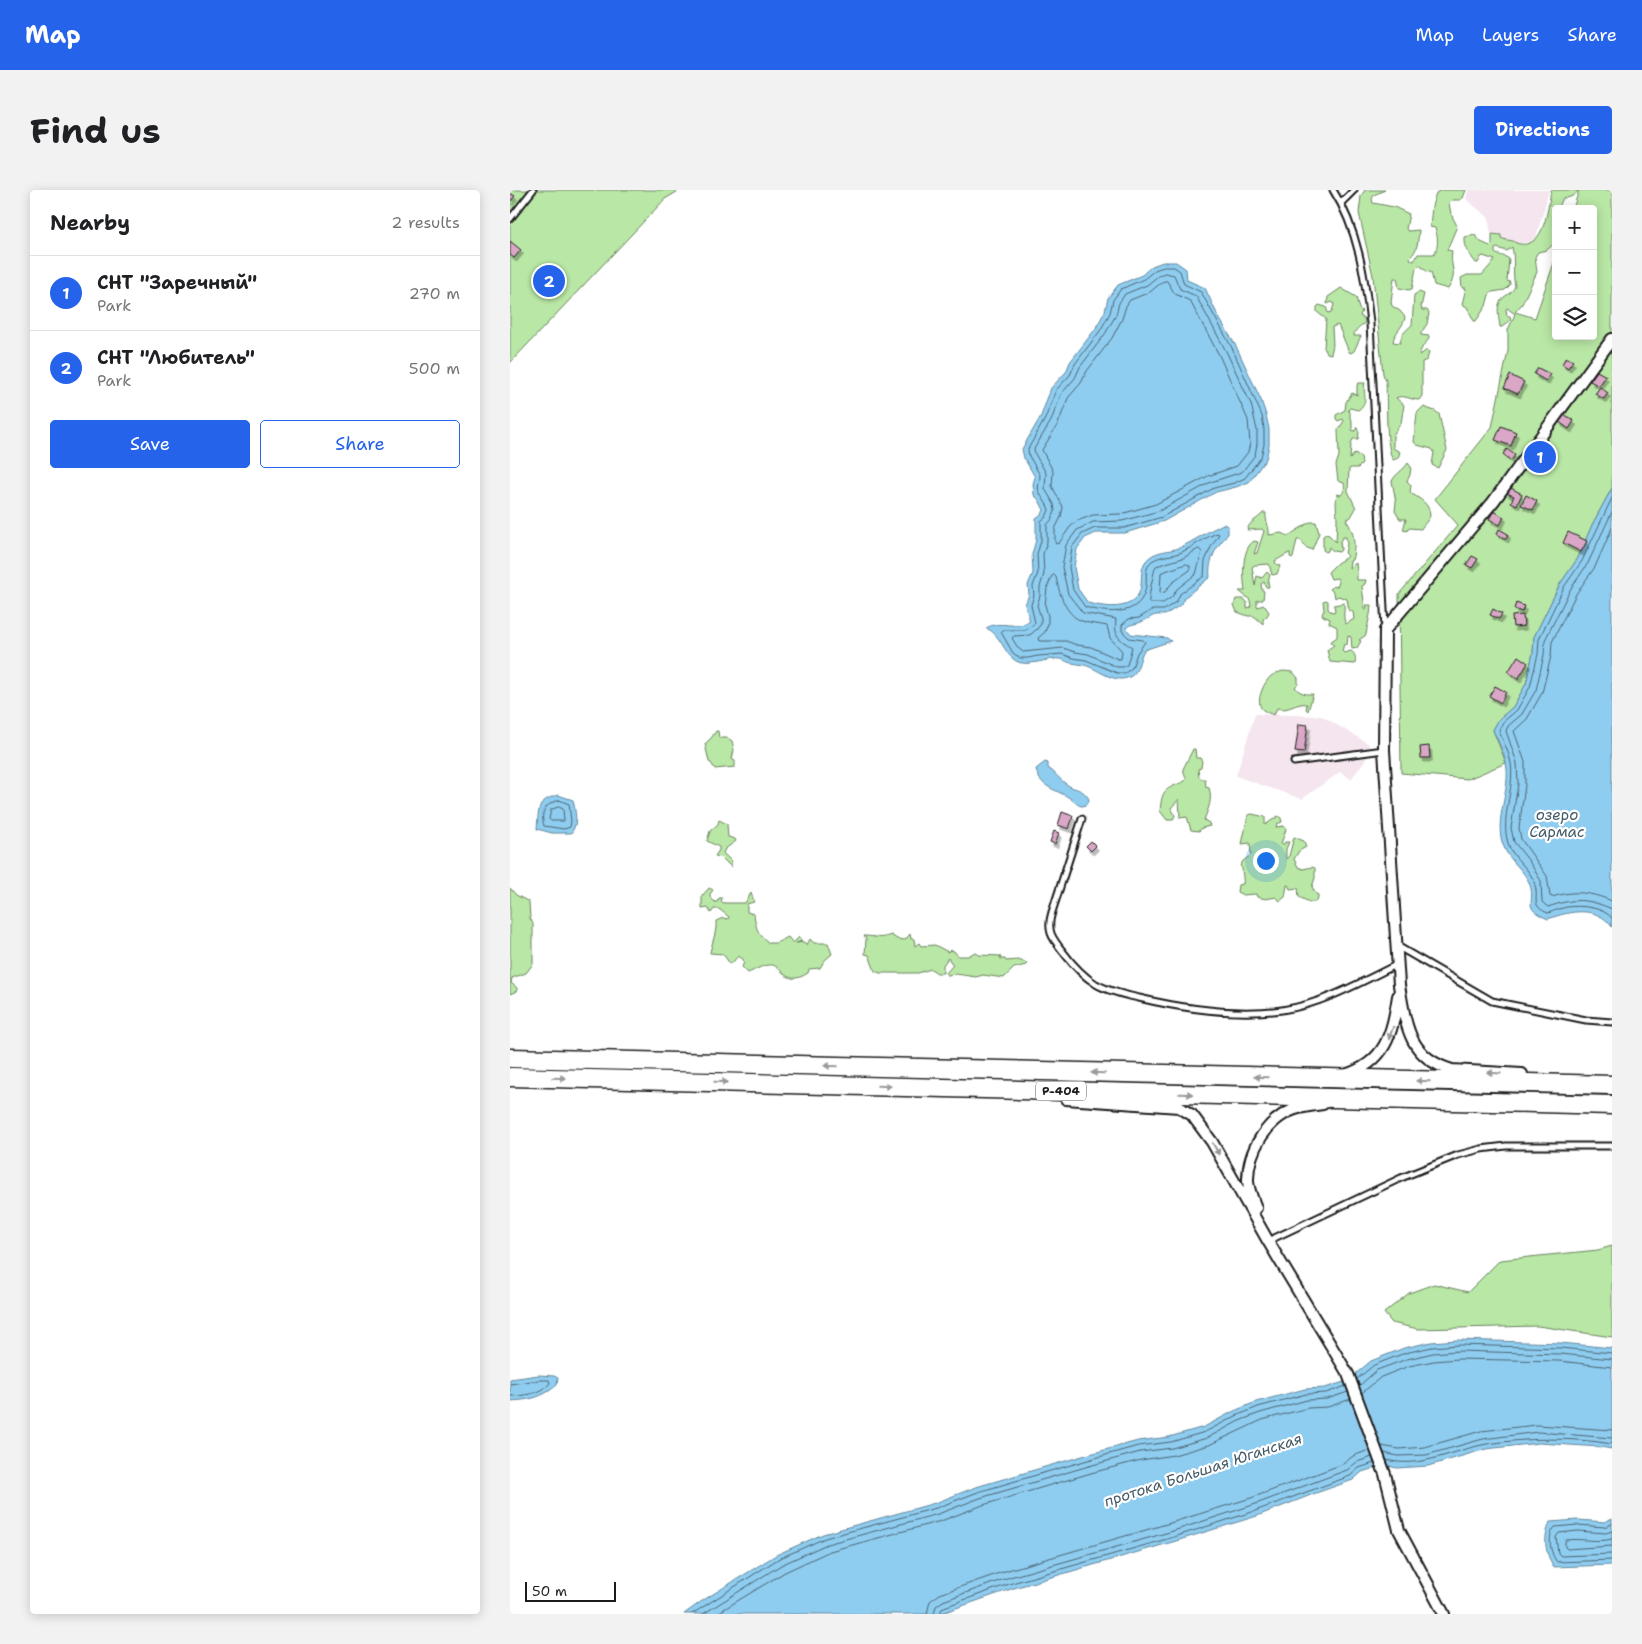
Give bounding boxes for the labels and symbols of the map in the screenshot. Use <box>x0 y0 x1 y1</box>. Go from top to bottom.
pin: 2 <box>533 262 565 300</box>
pin: 1 <box>1524 438 1556 476</box>
water label: озеро Сармас <box>1529 805 1585 842</box>
your location <box>1253 848 1279 874</box>
one-way arrow <box>1387 1025 1394 1040</box>
one-way arrow <box>823 1062 839 1070</box>
one-way arrow <box>1090 1068 1106 1076</box>
one-way arrow <box>1486 1068 1502 1076</box>
one-way arrow <box>1253 1073 1269 1081</box>
one-way arrow <box>551 1075 567 1083</box>
one-way arrow <box>1415 1077 1431 1085</box>
one-way arrow <box>713 1079 729 1087</box>
road number: Р-404 <box>1036 1081 1086 1100</box>
one-way arrow <box>876 1082 892 1090</box>
one-way arrow <box>1178 1090 1194 1098</box>
one-way arrow <box>1212 1142 1221 1155</box>
water label: протока Большая Юганская <box>1102 1429 1304 1511</box>
scale bar <box>525 1579 616 1602</box>

